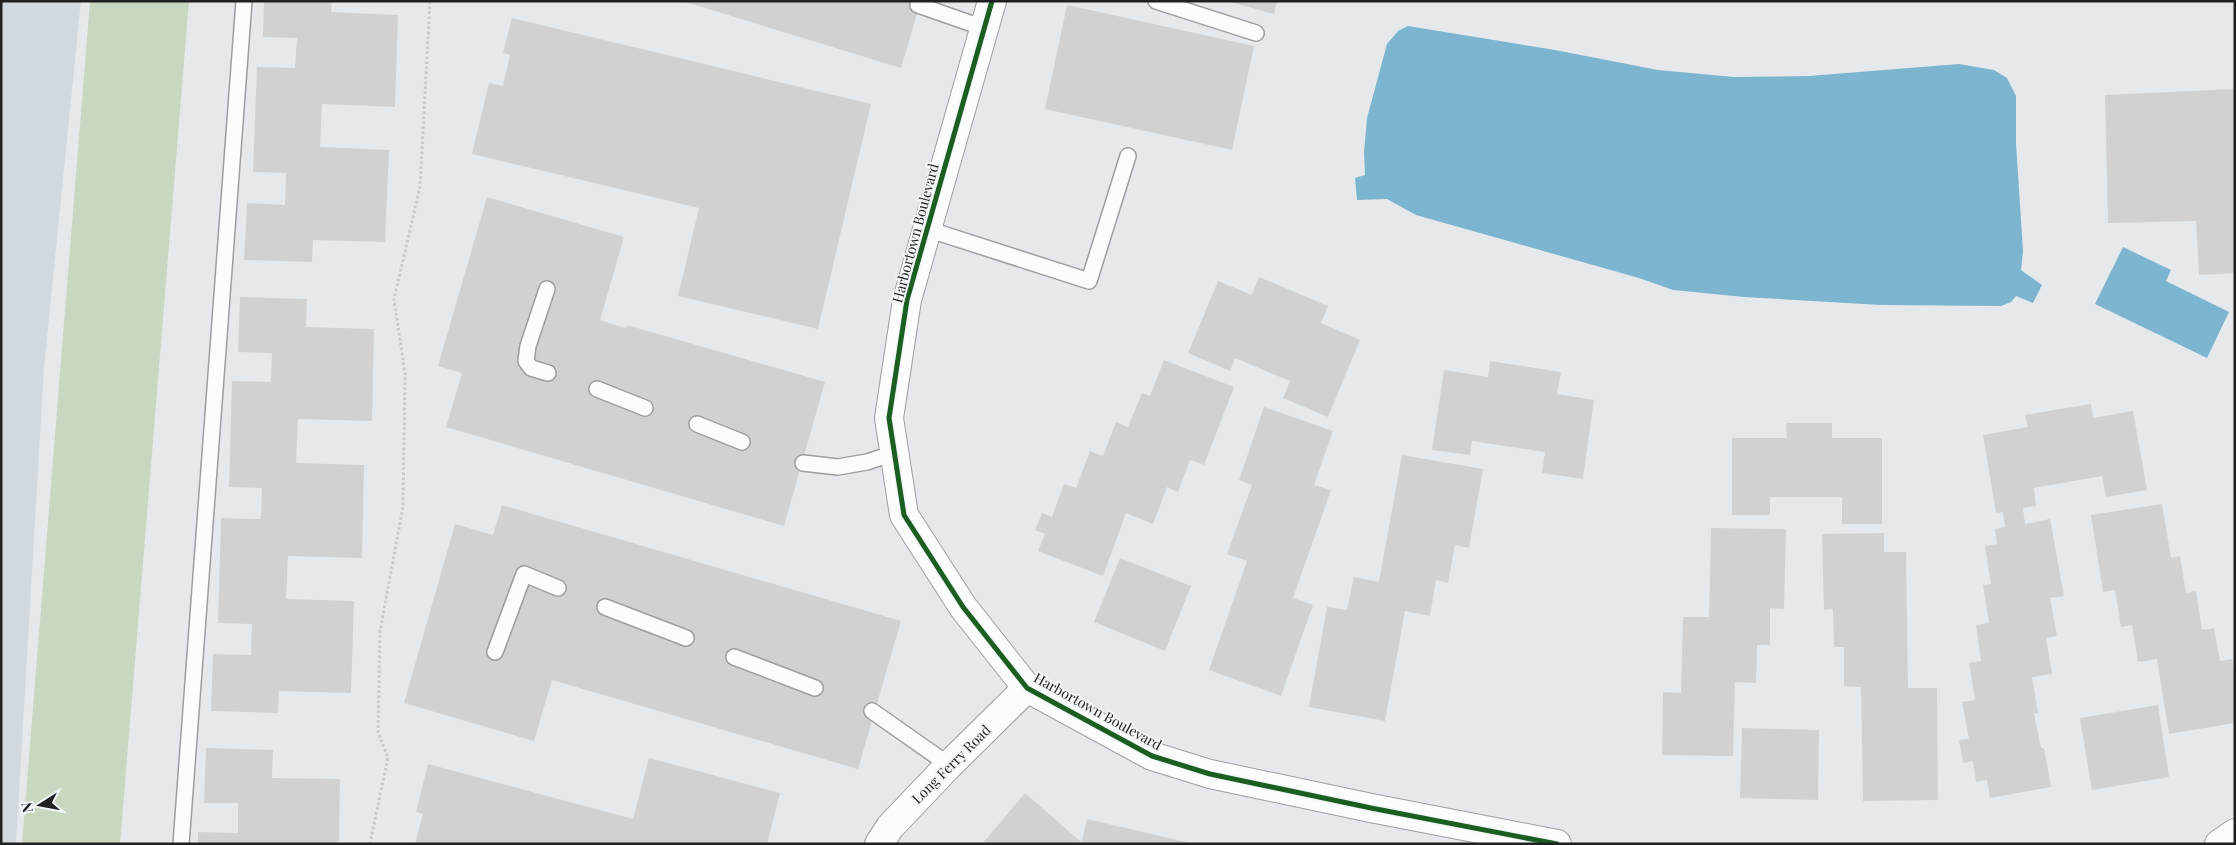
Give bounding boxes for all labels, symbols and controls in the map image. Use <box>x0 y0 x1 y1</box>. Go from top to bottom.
street label: Harbortown Boulevard <box>887 161 943 305</box>
street label: Harbortown Boulevard <box>1031 668 1165 754</box>
street label: Long Ferry Road <box>907 720 995 808</box>
north arrow <box>15 780 65 830</box>
text: N <box>16 801 37 814</box>

